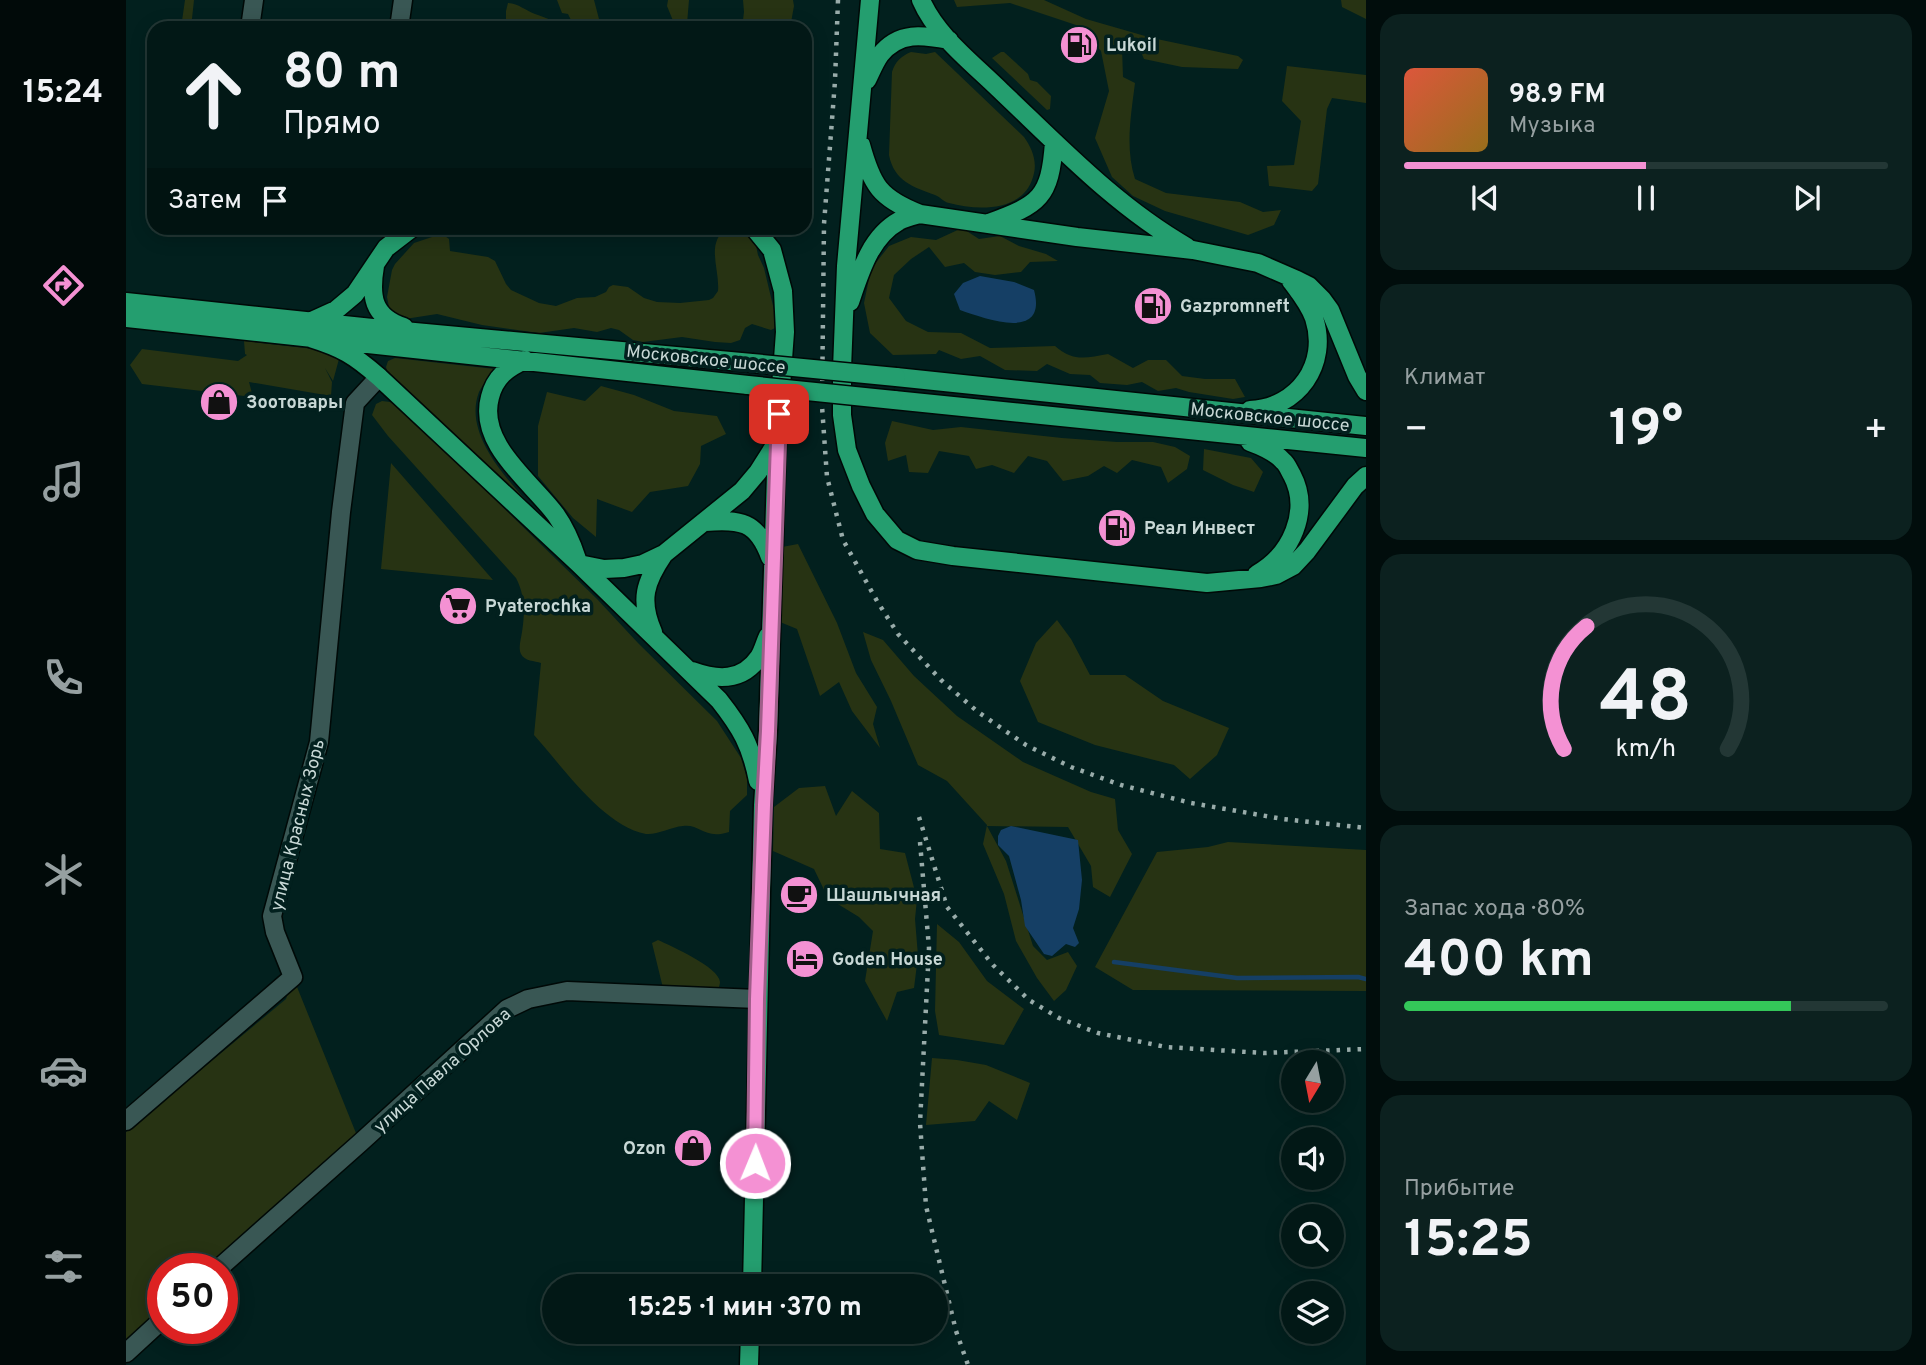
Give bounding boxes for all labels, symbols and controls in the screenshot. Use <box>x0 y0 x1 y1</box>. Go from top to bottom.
fuel station icon: Lukoil <box>1058 24 1100 66</box>
place label: Lukoil <box>1106 35 1157 58</box>
text: 80 m <box>283 44 400 106</box>
icon: ahead <box>168 49 259 140</box>
text: 15:24 <box>23 74 103 114</box>
text: 98.9 FM <box>1509 79 1606 112</box>
text: Прямо <box>283 105 381 145</box>
text: Музыка <box>1509 112 1595 141</box>
icon: previous <box>1466 179 1504 217</box>
icon: pause <box>1627 179 1665 217</box>
icon: next <box>1788 179 1826 217</box>
icon: arrive <box>256 182 294 220</box>
text: Затем <box>168 185 242 218</box>
icon: directions <box>39 261 88 310</box>
fuel station icon: Gazpromneft <box>1132 285 1174 327</box>
place label: Gazpromneft <box>1180 296 1290 319</box>
street label: Московское шоссе <box>625 341 787 380</box>
text: Климат <box>1404 364 1485 393</box>
shop icon: Зоотовары <box>198 381 240 423</box>
pin <box>749 384 809 444</box>
place label: Зоотовары <box>246 392 343 415</box>
icon: arrive <box>760 395 798 433</box>
text: 19° <box>1609 398 1683 464</box>
street label: Московское шоссе <box>1189 399 1351 438</box>
text: − <box>1404 407 1429 456</box>
text: + <box>1863 407 1888 456</box>
icon: music <box>39 457 88 506</box>
fuel station icon: Реал Инвест <box>1096 507 1138 549</box>
place label: Реал Инвест <box>1144 518 1256 541</box>
supermarket icon: Pyaterochka <box>437 585 479 627</box>
place label: Pyaterochka <box>485 596 591 619</box>
icon: phone <box>39 653 88 702</box>
text: 48 <box>1600 655 1692 747</box>
text: km/h <box>1616 733 1676 765</box>
street label: улица Красных Зорь <box>266 737 331 914</box>
icon: climate <box>39 850 88 899</box>
cafe icon: Шашлычная <box>778 874 820 916</box>
place label: Шашлычная <box>826 885 941 908</box>
text: Запас хода · 80% <box>1404 895 1585 924</box>
text: 400 km <box>1404 929 1594 995</box>
hotel icon: Goden House <box>784 938 826 980</box>
place label: Goden House <box>832 949 943 972</box>
street label: улица Павла Орлова <box>370 1003 516 1139</box>
icon: car <box>39 1046 88 1095</box>
north arrow <box>1281 1050 1344 1113</box>
map controls <box>1281 1050 1344 1344</box>
position arrow <box>718 1126 792 1200</box>
shop icon: Ozon <box>672 1127 714 1169</box>
button: sound <box>1281 1127 1344 1190</box>
place label: Ozon <box>623 1138 666 1161</box>
text: Прибытие <box>1404 1175 1514 1204</box>
button: search <box>1281 1204 1344 1267</box>
text: 15:25 <box>1404 1209 1533 1275</box>
icon: filters <box>39 1242 88 1291</box>
speed limit sign: 50 <box>147 1253 238 1344</box>
button: layers <box>1281 1281 1344 1344</box>
text: 15:25 · 1 мин · 370 m <box>628 1292 862 1325</box>

